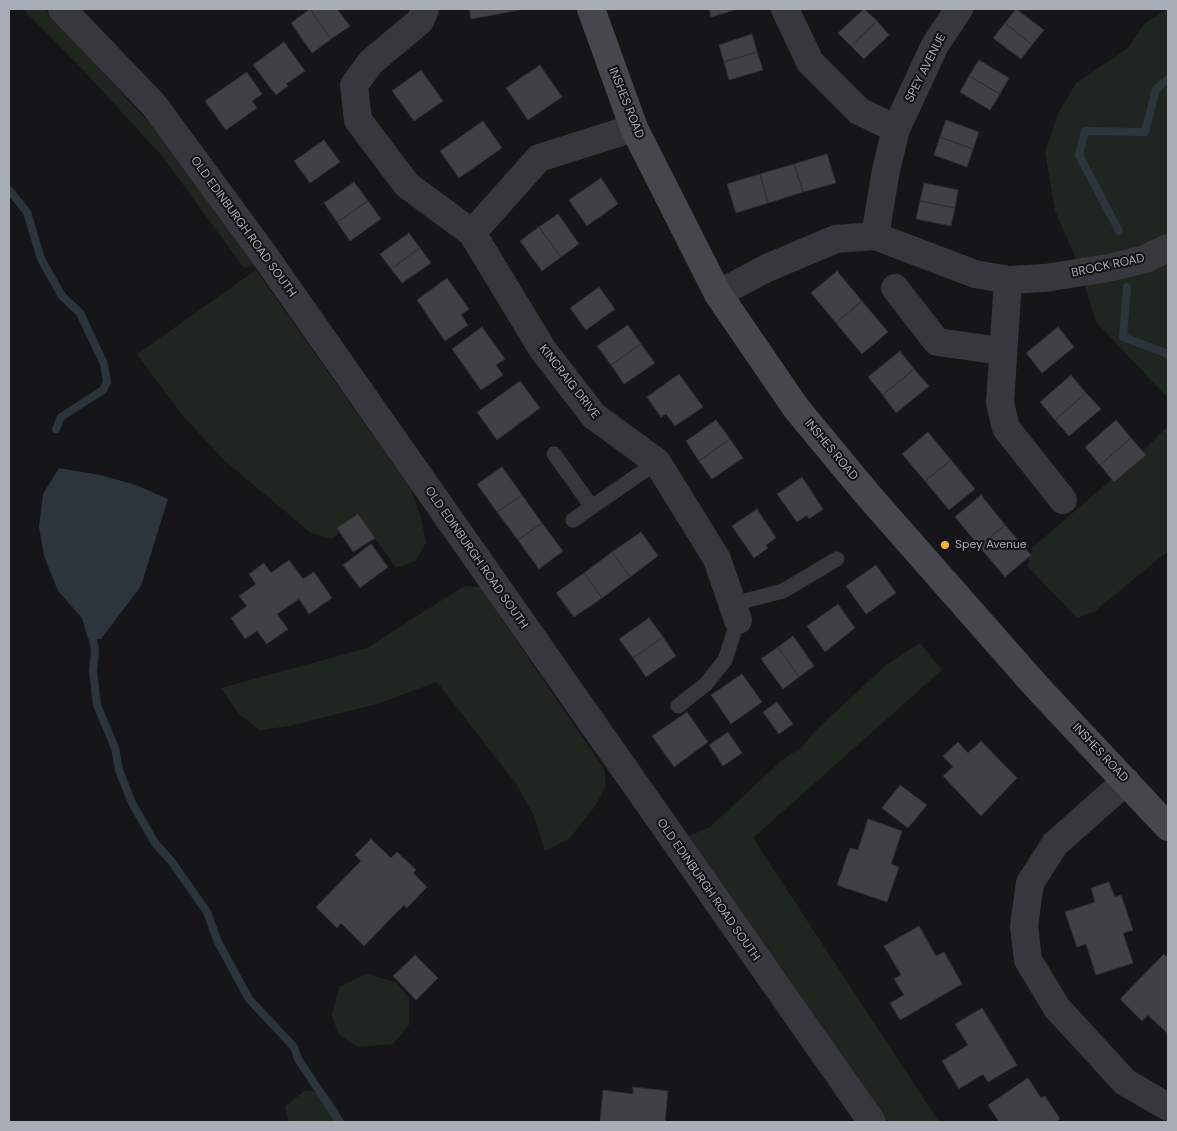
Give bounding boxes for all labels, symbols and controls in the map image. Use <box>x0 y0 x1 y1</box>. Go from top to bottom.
street label: SPEY AVENUE <box>902 31 950 105</box>
street label: INSHES ROAD <box>605 65 647 141</box>
street label: OLD EDINBURGH ROAD SOUTH <box>187 154 299 300</box>
street label: BROCK ROAD <box>1070 251 1146 281</box>
street label: KINCRAIG DRIVE <box>536 342 602 422</box>
street label: INSHES ROAD <box>801 417 861 483</box>
street label: OLD EDINBURGH ROAD SOUTH <box>421 484 531 632</box>
place label: Spey Avenue <box>955 538 1027 552</box>
marker: Spey Avenue <box>939 539 951 551</box>
street label: INSHES ROAD <box>1069 721 1131 785</box>
street label: OLD EDINBURGH ROAD SOUTH <box>653 816 763 964</box>

